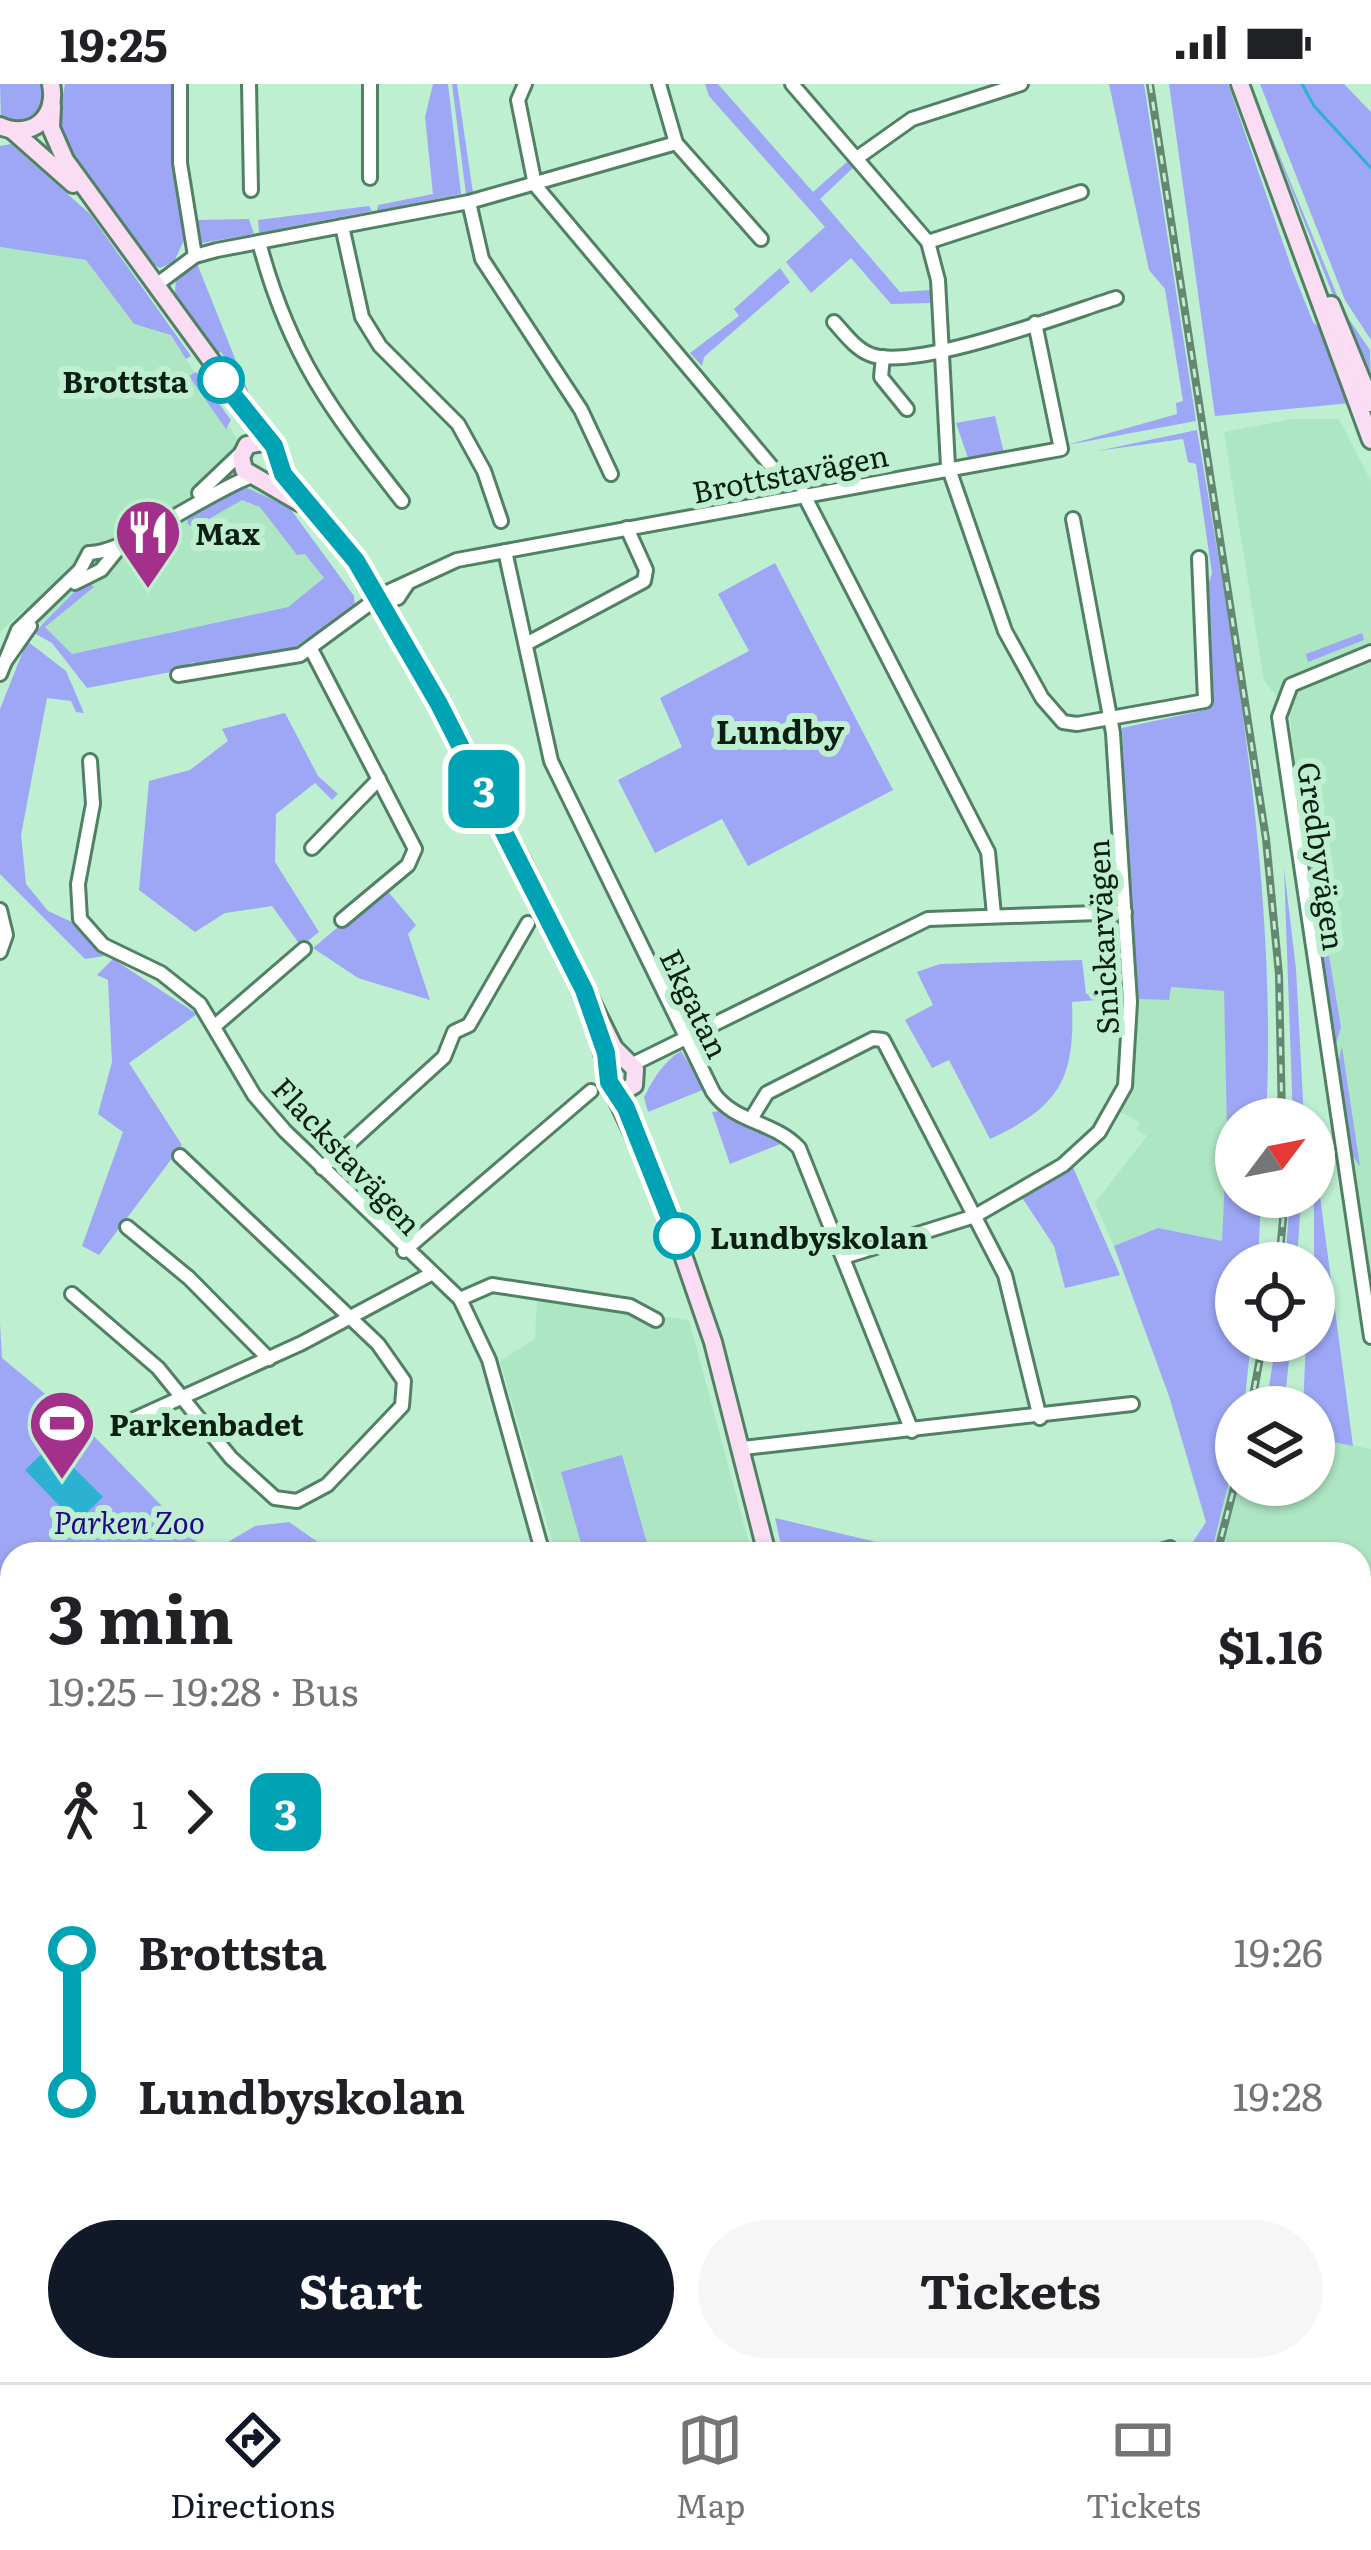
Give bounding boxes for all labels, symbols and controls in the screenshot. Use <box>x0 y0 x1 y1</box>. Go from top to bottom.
text: 19:25 <box>60 9 168 76</box>
place label: Brottsta <box>62 358 189 402</box>
marker: Brottsta <box>199 358 243 402</box>
street label: Brottstavägen <box>688 431 892 513</box>
restaurant icon: Max <box>113 497 183 591</box>
place label: Max <box>195 510 260 554</box>
district label: Lundby <box>716 705 845 754</box>
line badge: 3 <box>445 750 523 828</box>
text: 3 <box>472 758 496 820</box>
street label: Gredbyvägen <box>1288 759 1358 953</box>
street label: Snickarvägen <box>1074 838 1128 1036</box>
street label: Ekgatan <box>651 941 741 1065</box>
street label: Flackstavägen <box>263 1066 433 1244</box>
north arrow <box>1215 1098 1335 1218</box>
map controls <box>1215 1098 1335 1506</box>
marker: Lundbyskolan <box>655 1214 699 1258</box>
place label: Lundbyskolan <box>710 1214 928 1258</box>
button: locate <box>1215 1242 1335 1362</box>
button: layers <box>1215 1386 1335 1506</box>
sports icon: Parkenbadet <box>27 1388 97 1482</box>
place label: Parkenbadet <box>109 1401 305 1445</box>
park label: Parken Zoo <box>53 1499 205 1543</box>
text: 3 min <box>48 1566 234 1664</box>
text: $1.16 <box>1218 1611 1323 1678</box>
text: 19:25 – 19:28 · Bus <box>48 1660 358 1718</box>
icon: walk <box>48 1779 114 1845</box>
icon: forward <box>166 1779 232 1845</box>
text: 3 <box>274 1781 297 1843</box>
text: 1 <box>132 1783 148 1841</box>
text: Brottsta <box>138 1917 326 1984</box>
text: 19:26 <box>1233 1921 1323 1979</box>
text: Lundbyskolan <box>138 2061 465 2128</box>
text: 19:28 <box>1233 2065 1323 2123</box>
button: Start <box>48 2220 674 2358</box>
button: Tickets <box>698 2220 1323 2358</box>
tab: Directions <box>170 2407 335 2528</box>
tab: Map <box>675 2407 745 2528</box>
tab: Tickets <box>1086 2407 1201 2528</box>

